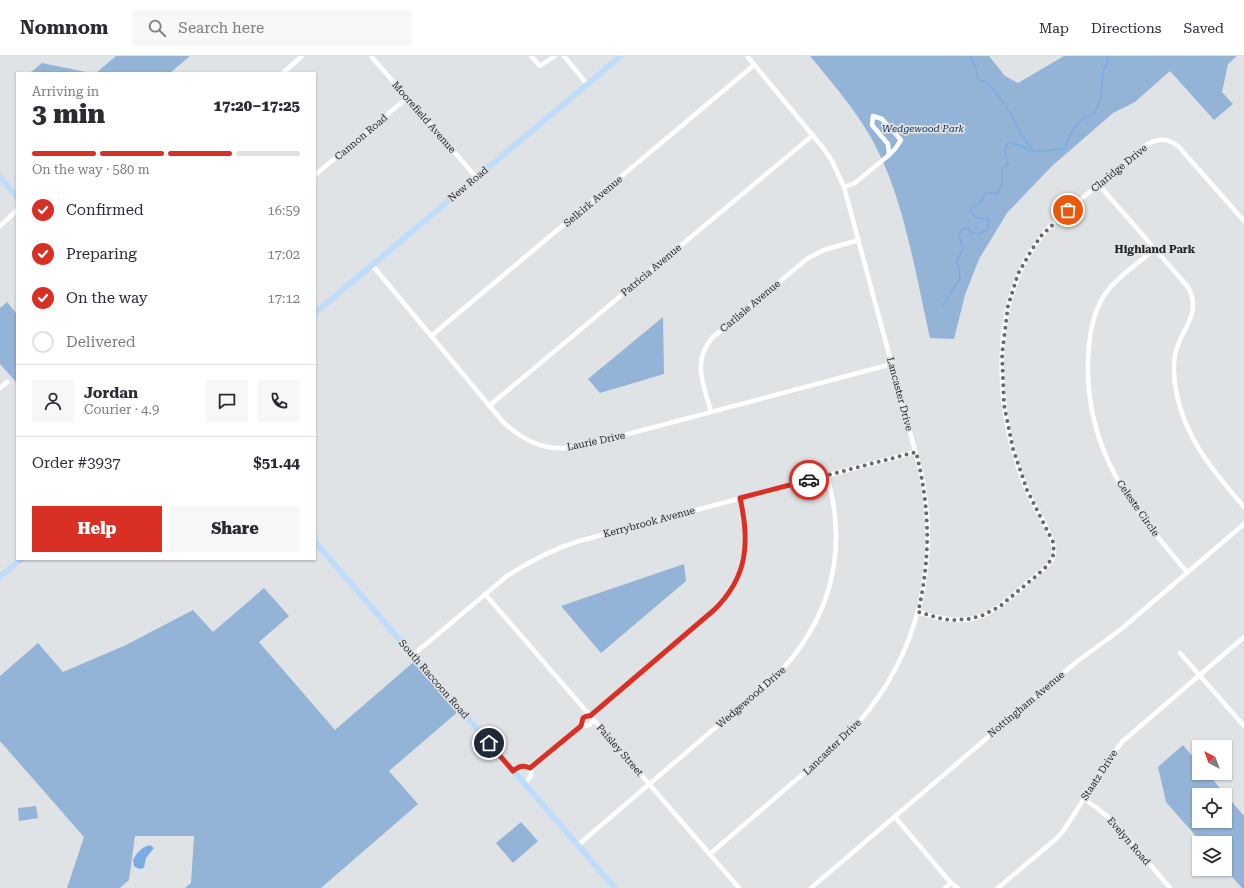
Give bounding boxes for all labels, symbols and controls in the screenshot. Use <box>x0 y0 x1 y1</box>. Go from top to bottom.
search box <box>132 10 412 46</box>
text: Nomnom <box>20 16 108 39</box>
icon: search <box>146 17 168 39</box>
text: Search here <box>178 19 264 37</box>
text: Map <box>1039 20 1069 36</box>
text: Directions <box>1091 20 1161 36</box>
text: Saved <box>1183 20 1224 36</box>
street label: Moorefield Avenue <box>390 79 458 155</box>
text: Arriving in <box>32 84 99 99</box>
text: 17:20–17:25 <box>214 97 300 115</box>
text: 3 min <box>32 99 105 129</box>
street label: Cannon Road <box>332 111 390 162</box>
park label: Wedgewood Park <box>882 123 965 134</box>
street label: Claridge Drive <box>1089 142 1150 194</box>
text: On the way · 580 m <box>32 162 149 177</box>
street label: New Road <box>446 164 491 204</box>
street label: Selkirk Avenue <box>561 173 625 229</box>
pin <box>1051 193 1085 227</box>
icon: check <box>32 199 54 221</box>
icon: bag <box>1057 199 1079 221</box>
text: Confirmed <box>66 201 144 219</box>
text: 16:59 <box>268 203 300 218</box>
street label: Patricia Avenue <box>619 241 684 298</box>
icon: check <box>32 243 54 265</box>
district label: Highland Park <box>1115 243 1196 256</box>
text: Preparing <box>66 245 137 263</box>
text: 17:02 <box>268 247 300 262</box>
street label: Carlisle Avenue <box>718 277 783 334</box>
icon: check <box>32 287 54 309</box>
text: On the way <box>66 289 148 307</box>
text: 17:12 <box>268 291 300 306</box>
text: Delivered <box>66 333 136 351</box>
street label: Lancaster Drive <box>885 356 915 433</box>
button: person <box>32 380 74 422</box>
button: chat <box>206 380 248 422</box>
button: phone <box>258 380 300 422</box>
text: Jordan <box>84 384 138 402</box>
text: Courier · 4.9 <box>84 402 159 417</box>
street label: Laurie Drive <box>566 429 627 453</box>
text: Order #3937 <box>32 454 121 472</box>
text: $51.44 <box>253 454 300 472</box>
courier <box>789 460 829 500</box>
icon: car <box>798 469 820 491</box>
street label: Celeste Circle <box>1114 478 1162 539</box>
street label: Kerrybrook Avenue <box>602 504 696 540</box>
button: Help <box>32 506 162 552</box>
button: Share <box>170 506 300 552</box>
street label: South Raccoon Road <box>397 637 472 721</box>
street label: Wedgewood Drive <box>714 664 788 730</box>
street label: Nottingham Avenue <box>986 669 1067 739</box>
street label: Lancaster Drive <box>801 716 863 777</box>
street label: Paisley Street <box>594 722 646 778</box>
pin <box>472 726 506 760</box>
icon: home <box>478 732 500 754</box>
north arrow <box>1192 740 1232 780</box>
map controls <box>1192 740 1232 876</box>
street label: Staatz Drive <box>1079 747 1120 802</box>
button: locate <box>1192 788 1232 828</box>
street label: Evelyn Road <box>1105 815 1153 868</box>
button: layers <box>1192 836 1232 876</box>

